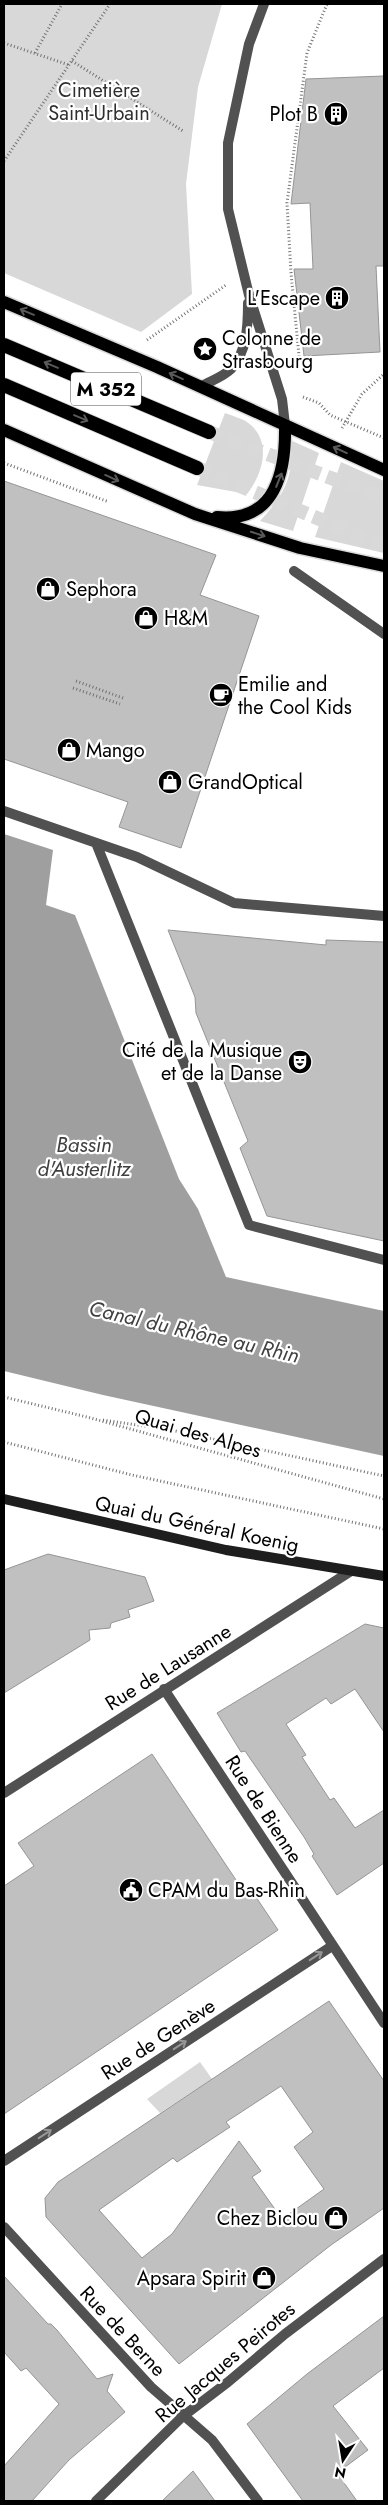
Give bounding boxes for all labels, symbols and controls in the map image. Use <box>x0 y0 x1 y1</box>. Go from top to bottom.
park label: Cimetière Saint-Urbain <box>48 76 150 128</box>
place label: Plot B <box>270 100 318 129</box>
building icon: Plot B <box>323 101 349 127</box>
place label: L'Escape <box>247 284 320 313</box>
building icon: L'Escape <box>324 285 350 311</box>
one-way arrow <box>20 306 35 316</box>
place label: Colonne de Strasbourg <box>222 324 321 376</box>
place icon: Colonne de Strasbourg <box>192 336 218 362</box>
one-way arrow <box>44 360 59 370</box>
one-way arrow <box>169 370 184 380</box>
road number: M 352 <box>71 372 141 406</box>
one-way arrow <box>73 413 88 423</box>
one-way arrow <box>333 445 348 455</box>
one-way arrow <box>104 473 119 483</box>
one-way arrow <box>275 473 284 488</box>
one-way arrow <box>249 530 265 540</box>
place label: Sephora <box>66 575 137 604</box>
shop icon: Sephora <box>35 576 61 602</box>
place label: H&M <box>164 604 208 633</box>
shop icon: H&M <box>133 605 159 631</box>
place label: Emilie and the Cool Kids <box>238 670 352 722</box>
cafe icon: Emilie and the Cool Kids <box>208 682 234 708</box>
place label: Mango <box>86 736 145 765</box>
shop icon: Mango <box>56 737 82 763</box>
place label: GrandOptical <box>188 768 303 797</box>
shop icon: GrandOptical <box>157 769 183 795</box>
place label: Cité de la Musique et de la Danse <box>122 1036 282 1088</box>
theatre icon: Cité de la Musique et de la Danse <box>287 1049 313 1075</box>
water label: Bassin d'Austerlitz <box>38 1130 132 1184</box>
water label: Canal du Rhône au Rhin <box>86 1293 302 1371</box>
street label: Quai des Alpes <box>131 1402 265 1465</box>
street label: Quai du Général Koenig <box>92 1489 302 1560</box>
street label: Rue de Lausanne <box>100 1617 237 1718</box>
street label: Rue de Bienne <box>218 1750 309 1869</box>
place label: CPAM du Bas-Rhin <box>148 1876 305 1905</box>
public building icon: CPAM du Bas-Rhin <box>118 1877 144 1903</box>
one-way arrow <box>309 1951 323 1961</box>
street label: Rue de Genève <box>95 1992 221 2087</box>
one-way arrow <box>173 2040 187 2050</box>
one-way arrow <box>37 2129 51 2139</box>
place label: Chez Biclou <box>217 2204 318 2233</box>
shop icon: Chez Biclou <box>323 2205 349 2231</box>
place label: Apsara Spirit <box>137 2264 246 2293</box>
shop icon: Apsara Spirit <box>251 2265 277 2291</box>
street label: Rue de Berne <box>73 2279 172 2383</box>
street label: Rue Jacques Peirotes <box>149 2295 302 2430</box>
north arrow <box>318 2435 368 2485</box>
text: N <box>333 2462 348 2484</box>

